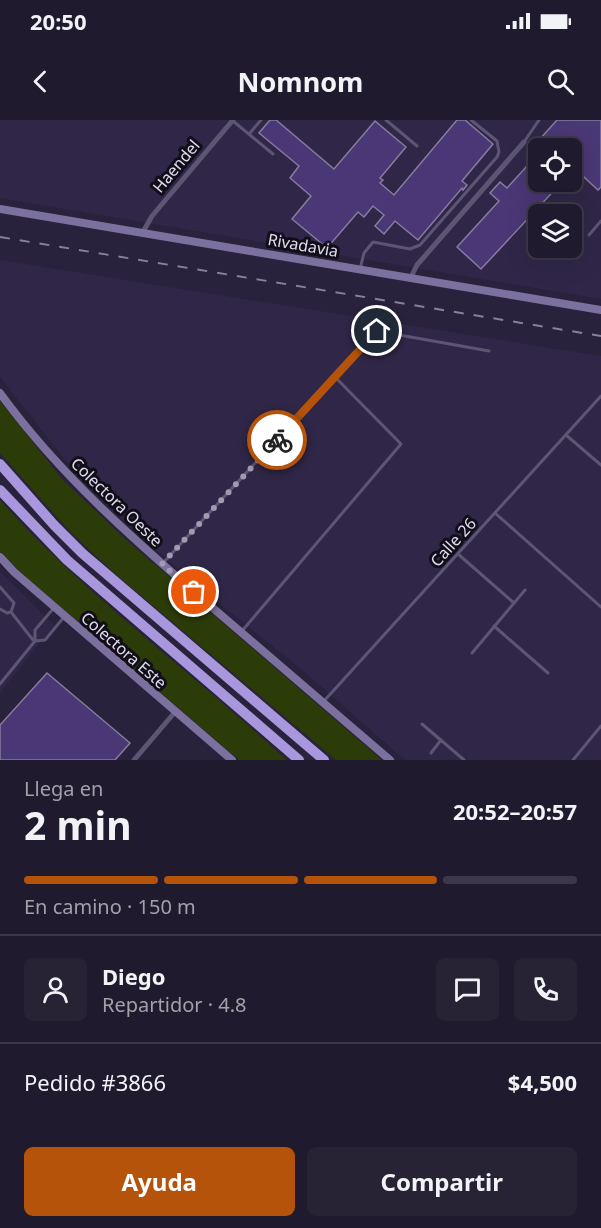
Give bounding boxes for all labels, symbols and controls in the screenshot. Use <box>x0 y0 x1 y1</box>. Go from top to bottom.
text: 20:50 <box>30 6 87 36</box>
text: Nomnom <box>238 63 363 100</box>
icon: back <box>24 65 57 98</box>
icon: search <box>544 65 577 98</box>
street label: Haendel <box>147 135 205 197</box>
map controls <box>528 138 582 258</box>
button: locate <box>528 138 582 192</box>
button: layers <box>528 204 582 258</box>
street label: Rivadavia <box>266 228 340 262</box>
pin <box>351 305 402 356</box>
icon: home <box>360 314 393 347</box>
courier <box>247 410 307 470</box>
icon: bike <box>261 424 294 457</box>
street label: Colectora Oeste <box>66 453 168 551</box>
street label: Calle 26 <box>425 513 481 571</box>
pin <box>168 566 219 617</box>
icon: bag <box>177 575 210 608</box>
street label: Colectora Este <box>76 607 172 693</box>
text: Llega en <box>24 775 103 802</box>
text: 20:52–20:57 <box>453 796 577 826</box>
text: 2 min <box>24 798 131 851</box>
text: En camino · 150 m <box>24 893 196 920</box>
button: person <box>24 958 87 1021</box>
button: chat <box>436 958 499 1021</box>
button: phone <box>514 958 577 1021</box>
text: Diego <box>102 961 165 991</box>
text: Repartidor · 4.8 <box>102 991 247 1018</box>
text: Pedido #3866 <box>24 1067 166 1097</box>
text: $4,500 <box>508 1067 577 1097</box>
button: Ayuda <box>24 1147 295 1216</box>
button: Compartir <box>307 1147 577 1216</box>

